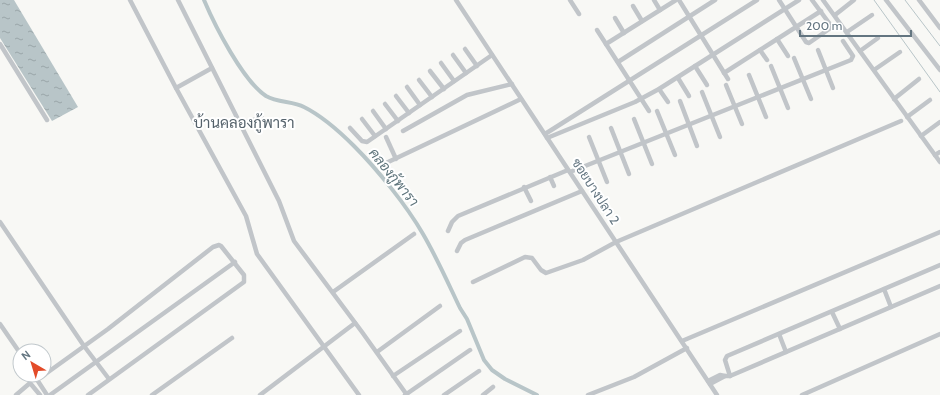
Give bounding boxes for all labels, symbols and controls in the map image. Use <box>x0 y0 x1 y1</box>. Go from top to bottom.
scale bar <box>800 12 911 38</box>
text: 200 m <box>806 18 842 33</box>
district label: บ้านคลองกู้พารา <box>193 113 295 133</box>
water label: คลองกู้พารา <box>364 144 423 211</box>
street label: ซอยบางปลา 2 <box>569 155 623 227</box>
north arrow <box>12 343 52 383</box>
text: N <box>18 347 33 363</box>

